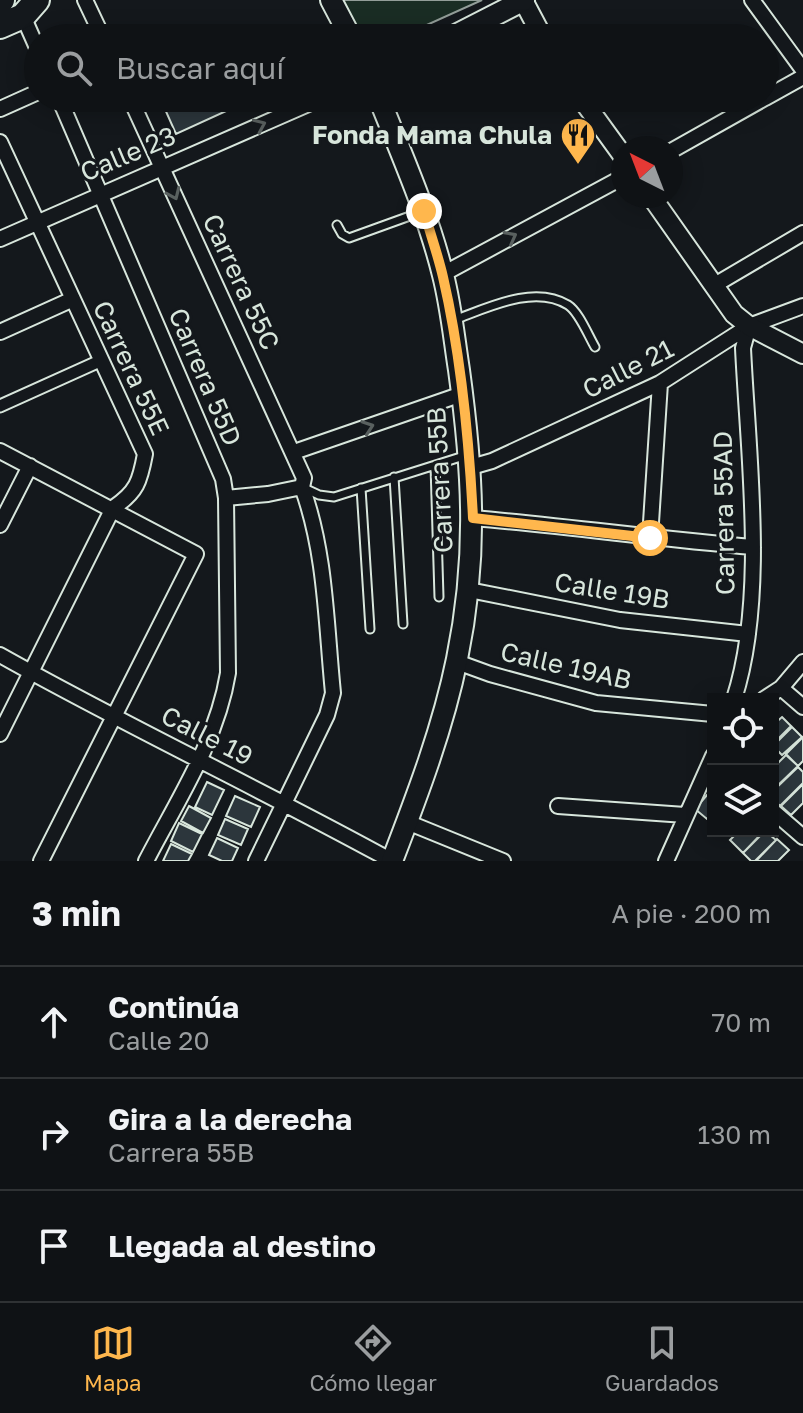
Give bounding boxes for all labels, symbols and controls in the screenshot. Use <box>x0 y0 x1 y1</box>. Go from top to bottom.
search box <box>24 24 779 112</box>
icon: search <box>52 46 96 90</box>
text: Buscar aquí <box>116 50 284 86</box>
restaurant icon: Fonda Mama Chula <box>559 116 597 166</box>
one-way arrow <box>251 119 266 135</box>
place label: Fonda Mama Chula <box>312 119 552 150</box>
street label: Calle 23 <box>75 120 180 187</box>
north arrow <box>611 136 683 208</box>
one-way arrow <box>165 186 181 201</box>
route end <box>406 193 442 229</box>
street label: Carrera 55C <box>196 209 286 355</box>
one-way arrow <box>503 232 518 247</box>
street label: Carrera 55E <box>87 296 176 440</box>
street label: Carrera 55D <box>162 303 248 450</box>
street label: Calle 21 <box>577 332 678 405</box>
street label: Carrera 55B <box>420 406 459 554</box>
one-way arrow <box>360 420 374 437</box>
street label: Carrera 55AD <box>707 431 740 595</box>
route start <box>632 520 668 556</box>
street label: Calle 19B <box>552 566 672 615</box>
street label: Calle 19AB <box>498 635 635 696</box>
map controls <box>707 693 779 837</box>
button: locate <box>707 693 779 765</box>
street label: Calle 19 <box>156 699 258 772</box>
button: layers <box>707 765 779 837</box>
text: 3 min <box>32 893 121 933</box>
text: A pie · 200 m <box>611 898 771 929</box>
text: Continúa <box>108 989 239 1025</box>
icon: ahead <box>32 1000 76 1044</box>
text: 70 m <box>712 1007 771 1038</box>
text: Calle 20 <box>108 1025 210 1056</box>
text: Gira a la derecha <box>108 1101 352 1137</box>
icon: right <box>32 1112 76 1156</box>
text: 130 m <box>698 1119 771 1150</box>
text: Carrera 55B <box>108 1137 254 1168</box>
icon: arrive <box>32 1224 76 1268</box>
text: Llegada al destino <box>108 1228 376 1264</box>
tab: Mapa <box>84 1321 141 1396</box>
tab: Cómo llegar <box>309 1321 437 1396</box>
tab: Guardados <box>605 1321 719 1396</box>

